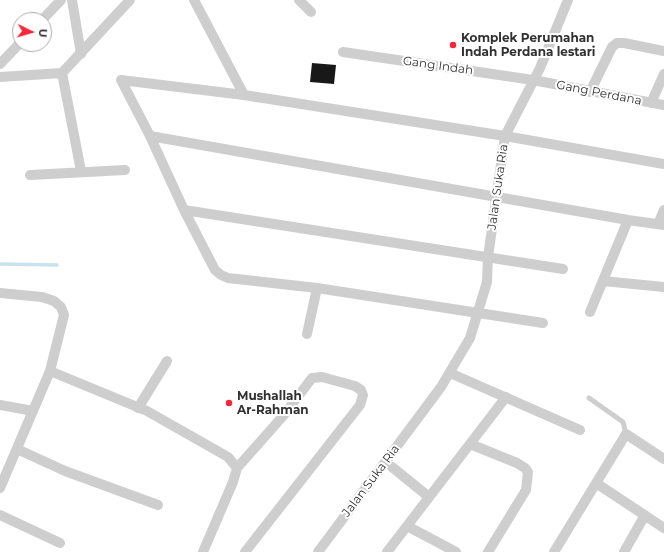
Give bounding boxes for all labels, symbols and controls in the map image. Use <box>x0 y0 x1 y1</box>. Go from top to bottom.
north arrow <box>12 12 52 52</box>
text: U <box>36 28 50 38</box>
place label: Komplek Perumahan Indah Perdana lestari <box>461 31 595 59</box>
marker: Komplek Perumahan Indah Perdana lestari <box>448 40 458 50</box>
street label: Gang Indah <box>402 54 474 78</box>
street label: Gang Perdana <box>555 78 643 108</box>
street label: Jalan Suka Ria <box>485 143 511 231</box>
place label: Mushallah Ar-Rahman <box>237 389 309 417</box>
marker: Mushallah Ar-Rahman <box>224 398 234 408</box>
street label: Jalan Suka Ria <box>339 442 403 520</box>

